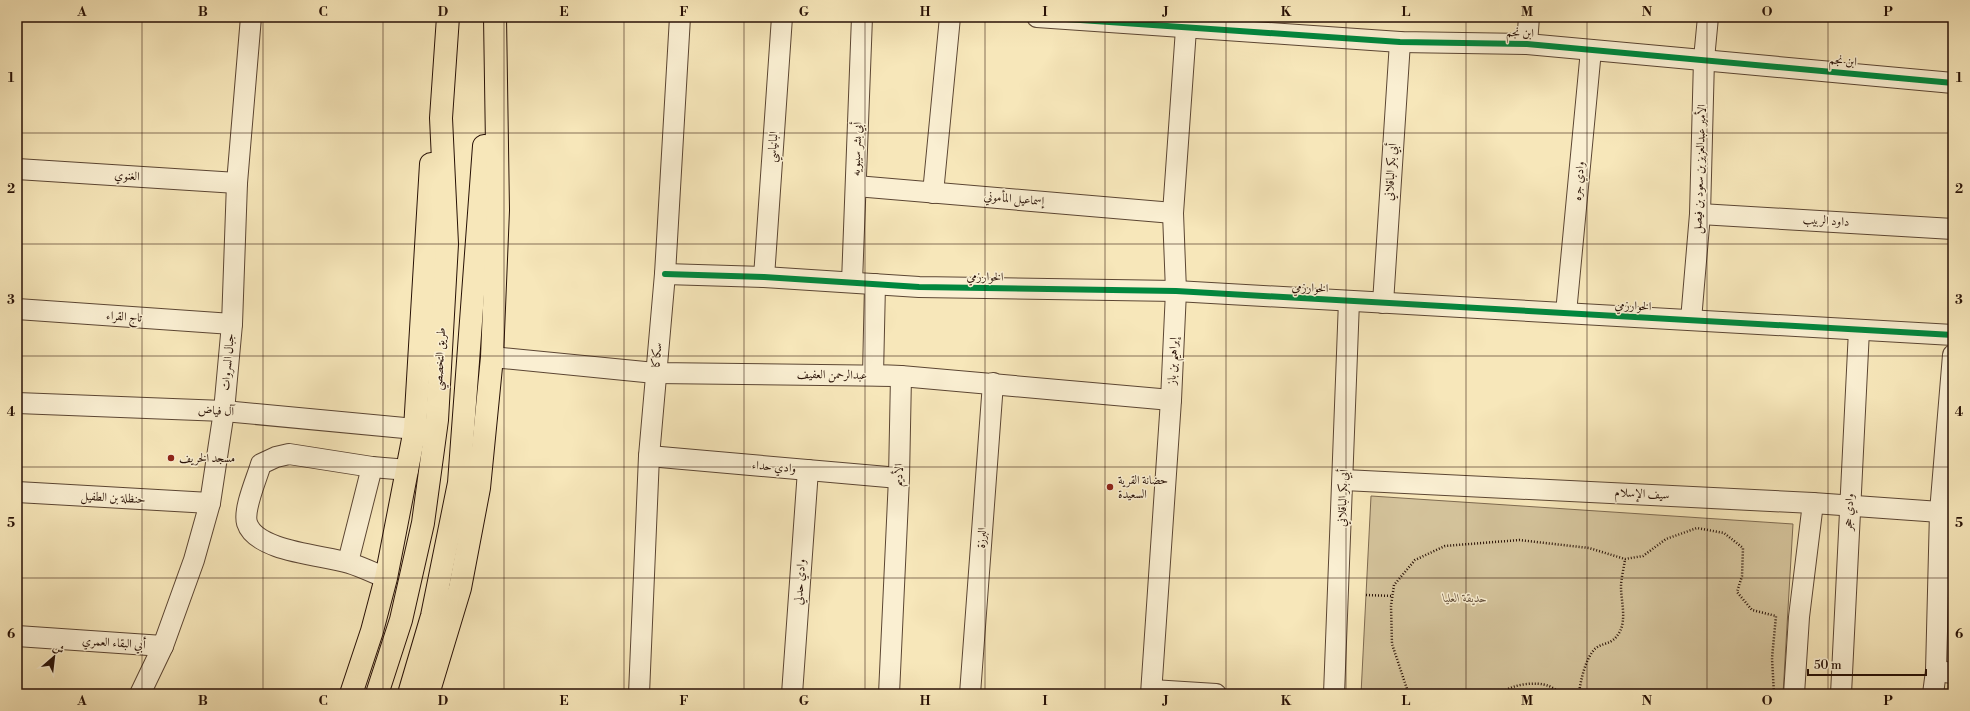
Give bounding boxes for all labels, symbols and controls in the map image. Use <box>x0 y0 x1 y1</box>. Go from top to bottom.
text: A <box>76 4 87 20</box>
text: B <box>198 4 208 20</box>
text: C <box>318 4 328 20</box>
text: D <box>438 4 448 20</box>
text: E <box>559 4 569 20</box>
text: F <box>679 4 689 20</box>
text: G <box>799 4 810 20</box>
text: H <box>920 4 931 20</box>
text: I <box>1042 4 1048 20</box>
text: J <box>1161 4 1169 20</box>
text: K <box>1281 4 1292 20</box>
text: L <box>1402 4 1411 20</box>
text: M <box>1521 4 1533 20</box>
text: N <box>1642 4 1653 20</box>
text: O <box>1762 4 1773 20</box>
text: P <box>1883 4 1893 20</box>
street label: ابن نجم <box>1506 25 1535 44</box>
street label: ابن نجم <box>1828 52 1858 73</box>
text: 1 <box>8 70 15 86</box>
text: 1 <box>1956 70 1963 86</box>
street label: الأمير عبدالعزيز بن سعود بن فيصل <box>1688 103 1711 234</box>
street label: أبي بشر سيبويه <box>848 121 867 177</box>
street label: البانياسي <box>764 130 785 163</box>
street label: أبي بكر الباقلاني <box>1381 142 1403 201</box>
street label: وادي جره <box>1570 161 1590 201</box>
street label: الغنوي <box>114 168 141 186</box>
text: 2 <box>7 181 15 197</box>
text: 2 <box>1955 181 1963 197</box>
street label: إسماعيل المأموني <box>983 188 1046 211</box>
street label: داود الربيب <box>1802 212 1850 230</box>
street label: الخوارزمي <box>966 269 1004 287</box>
street label: الخوارزمي <box>1291 280 1329 298</box>
text: 3 <box>7 292 15 308</box>
text: 3 <box>1955 292 1963 308</box>
street label: الخوارزمي <box>1614 298 1652 316</box>
street label: تاج القراء <box>105 308 143 329</box>
street label: طريق التخصصي <box>431 327 452 391</box>
street label: جبال السروات <box>218 332 238 391</box>
street label: إبراهيم بن باز <box>1164 335 1186 386</box>
street label: سكاكا <box>648 342 666 368</box>
street label: عبدالرحمن العفيف <box>797 367 868 384</box>
street label: آل فياض <box>198 402 236 420</box>
text: 4 <box>7 404 16 420</box>
text: 4 <box>1955 404 1964 420</box>
place label: مسجد الخريف <box>179 451 235 466</box>
marker: مسجد الخريف <box>166 453 176 463</box>
street label: وادي حداء <box>751 458 797 478</box>
street label: الأديم <box>889 463 910 487</box>
street label: أبي بكر الباقلاني <box>1333 469 1354 527</box>
place label: حضانة القرية السعيدة <box>1118 473 1168 502</box>
marker: حضانة القرية السعيدة <box>1105 482 1115 492</box>
street label: سيف الإسلام <box>1614 485 1670 506</box>
street label: حنظلة بن الطفيل <box>80 489 146 508</box>
street label: وادي حجر <box>1840 493 1859 533</box>
text: 5 <box>7 515 15 531</box>
text: 5 <box>1955 515 1963 531</box>
street label: البرزة <box>974 527 990 549</box>
street label: وادي حدلي <box>791 558 811 606</box>
park label: حديقة العليا <box>1442 591 1487 606</box>
text: 6 <box>7 626 15 642</box>
text: 6 <box>1955 626 1963 642</box>
street label: أبي البقاء العمري <box>81 632 147 655</box>
north arrow <box>34 637 74 677</box>
text: ش <box>50 640 66 658</box>
scale bar <box>1808 651 1926 677</box>
text: 50 m <box>1814 658 1842 673</box>
text: A <box>76 693 87 709</box>
text: B <box>198 693 208 709</box>
text: C <box>318 693 328 709</box>
text: D <box>438 693 448 709</box>
text: E <box>559 693 569 709</box>
text: F <box>679 693 689 709</box>
text: G <box>799 693 810 709</box>
text: H <box>920 693 931 709</box>
text: I <box>1042 693 1048 709</box>
text: J <box>1161 693 1169 709</box>
text: K <box>1281 693 1292 709</box>
text: L <box>1402 693 1411 709</box>
text: M <box>1521 693 1533 709</box>
text: N <box>1642 693 1653 709</box>
text: O <box>1762 693 1773 709</box>
text: P <box>1883 693 1893 709</box>

